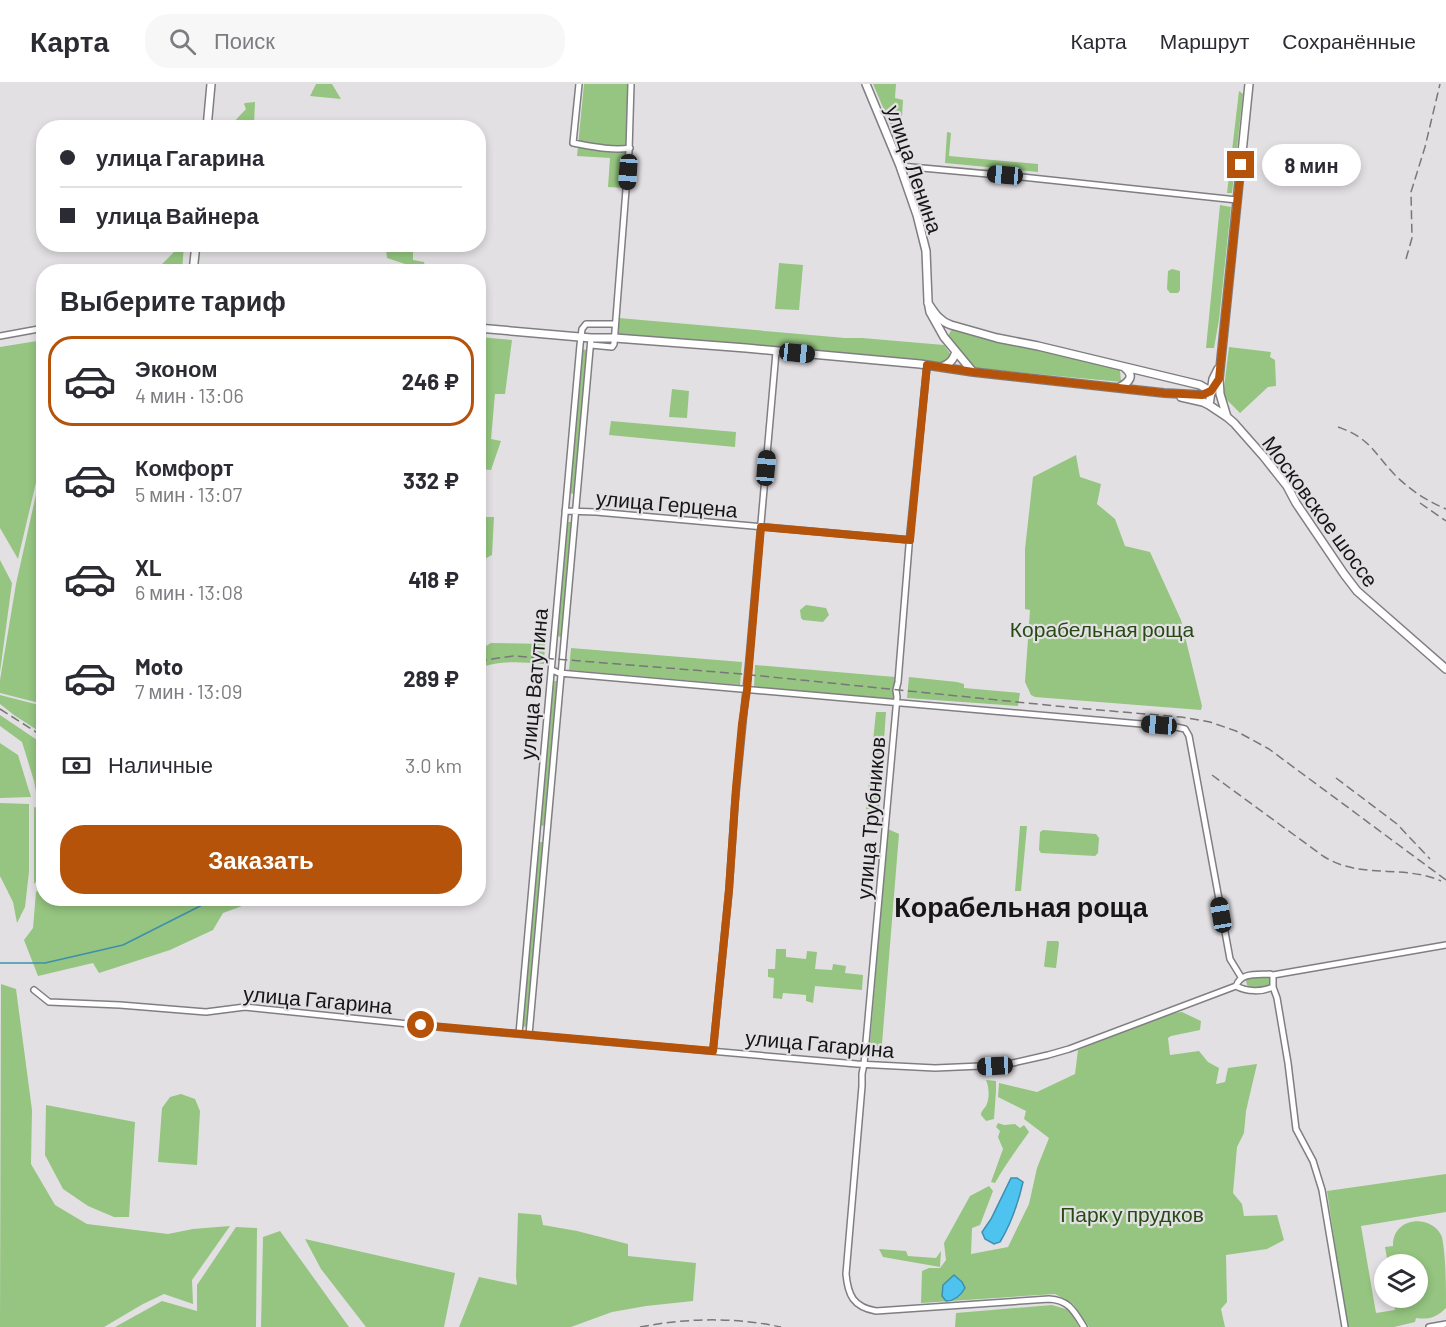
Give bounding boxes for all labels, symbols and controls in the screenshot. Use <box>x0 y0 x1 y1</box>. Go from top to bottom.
search box <box>145 14 565 68</box>
text: Карта <box>30 24 109 58</box>
icon: search <box>166 25 199 58</box>
text: Поиск <box>214 27 275 53</box>
text: Карта <box>1071 28 1127 53</box>
text: Маршрут <box>1160 28 1249 53</box>
text: Сохранённые <box>1282 28 1416 53</box>
street label: улица Ленина <box>881 102 949 237</box>
text: улица Гагарина <box>96 144 264 170</box>
callout: 8 мин <box>1262 144 1361 186</box>
route end <box>1227 151 1254 178</box>
car <box>618 153 638 191</box>
text: 8 мин <box>1285 153 1339 177</box>
car <box>986 164 1024 186</box>
text: улица Вайнера <box>96 202 259 228</box>
text: Выберите тариф <box>60 284 286 316</box>
car <box>778 342 816 364</box>
icon: car <box>63 354 117 408</box>
text: Эконом <box>135 355 218 381</box>
text: 246 ₽ <box>402 368 459 394</box>
text: 4 мин · 13:06 <box>135 383 244 407</box>
street label: Московское шоссе <box>1258 431 1384 591</box>
car <box>755 449 777 487</box>
icon: car <box>63 453 117 507</box>
text: Комфорт <box>135 454 234 480</box>
text: 332 ₽ <box>403 467 459 493</box>
text: 5 мин · 13:07 <box>135 482 242 506</box>
street label: улица Герцена <box>595 484 739 522</box>
icon: car <box>63 552 117 606</box>
text: XL <box>135 554 161 580</box>
text: 418 ₽ <box>408 566 459 592</box>
text: 6 мин · 13:08 <box>135 580 243 604</box>
street label: улица Ватутина <box>514 607 552 761</box>
park label: Корабельная роща <box>1010 616 1195 641</box>
icon: car <box>63 651 117 705</box>
text: Moto <box>135 653 183 679</box>
text: 289 ₽ <box>403 665 459 691</box>
text: 7 мин · 13:09 <box>135 679 242 703</box>
car <box>1140 714 1178 736</box>
street label: улица Трубников <box>850 736 890 900</box>
icon: cash <box>60 749 93 782</box>
text: Наличные <box>108 751 213 777</box>
text: 3.0 km <box>405 753 462 777</box>
button: Заказать <box>60 825 462 894</box>
district label: Корабельная роща <box>894 890 1149 923</box>
car <box>1209 896 1233 934</box>
street label: улица Гагарина <box>243 980 394 1018</box>
route start <box>407 1011 434 1038</box>
street label: улица Гагарина <box>745 1024 896 1062</box>
car <box>977 1056 1013 1076</box>
park label: Парк у прудков <box>1060 1201 1204 1226</box>
map controls <box>1374 1254 1428 1308</box>
button: layers <box>1374 1254 1428 1308</box>

